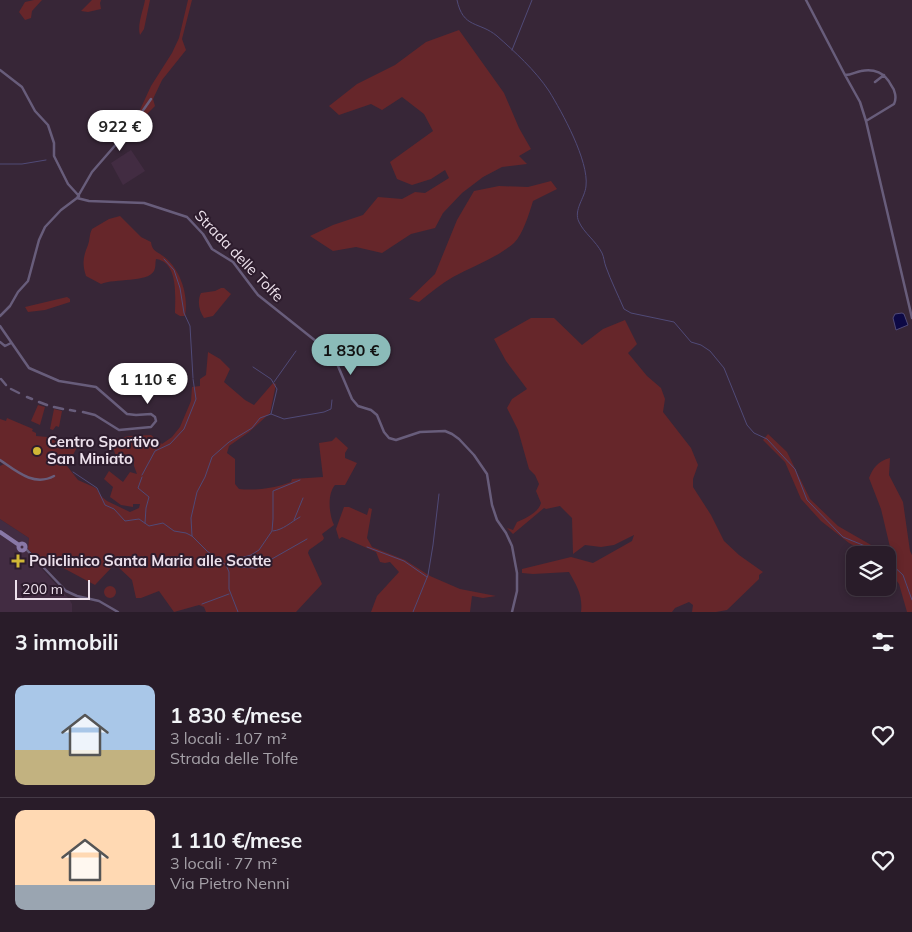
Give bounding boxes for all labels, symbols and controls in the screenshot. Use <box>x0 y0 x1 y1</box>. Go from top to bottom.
pin: 922 € <box>85 110 155 152</box>
text: 922 € <box>99 116 141 136</box>
street label: Strada delle Tolfe <box>191 206 288 306</box>
pin: 1 830 € <box>305 334 397 376</box>
text: 1 830 € <box>323 340 379 360</box>
pin: 1 110 € <box>102 362 194 405</box>
text: 1 110 € <box>120 369 176 389</box>
place label: Centro Sportivo San Miniato <box>47 432 159 468</box>
marker: Centro Sportivo San Miniato <box>31 445 43 457</box>
map controls <box>846 546 896 596</box>
button: layers <box>846 546 896 596</box>
place label: Policlinico Santa Maria alle Scotte <box>29 551 271 570</box>
marker: Policlinico Santa Maria alle Scotte <box>11 554 25 568</box>
scale bar <box>15 577 90 600</box>
text: 200 m <box>22 580 63 598</box>
icon: filters <box>869 628 897 656</box>
text: 3 immobili <box>15 629 119 655</box>
text: 1 830 €/mese <box>170 702 302 728</box>
icon: home <box>55 705 115 765</box>
icon: heart <box>869 721 897 749</box>
text: 3 locali · 107 m² <box>170 728 287 748</box>
text: Strada delle Tolfe <box>170 748 298 768</box>
text: 1 110 €/mese <box>170 827 302 853</box>
icon: home <box>55 830 115 890</box>
icon: heart <box>869 846 897 874</box>
text: 3 locali · 77 m² <box>170 853 277 873</box>
text: Via Pietro Nenni <box>170 873 290 893</box>

